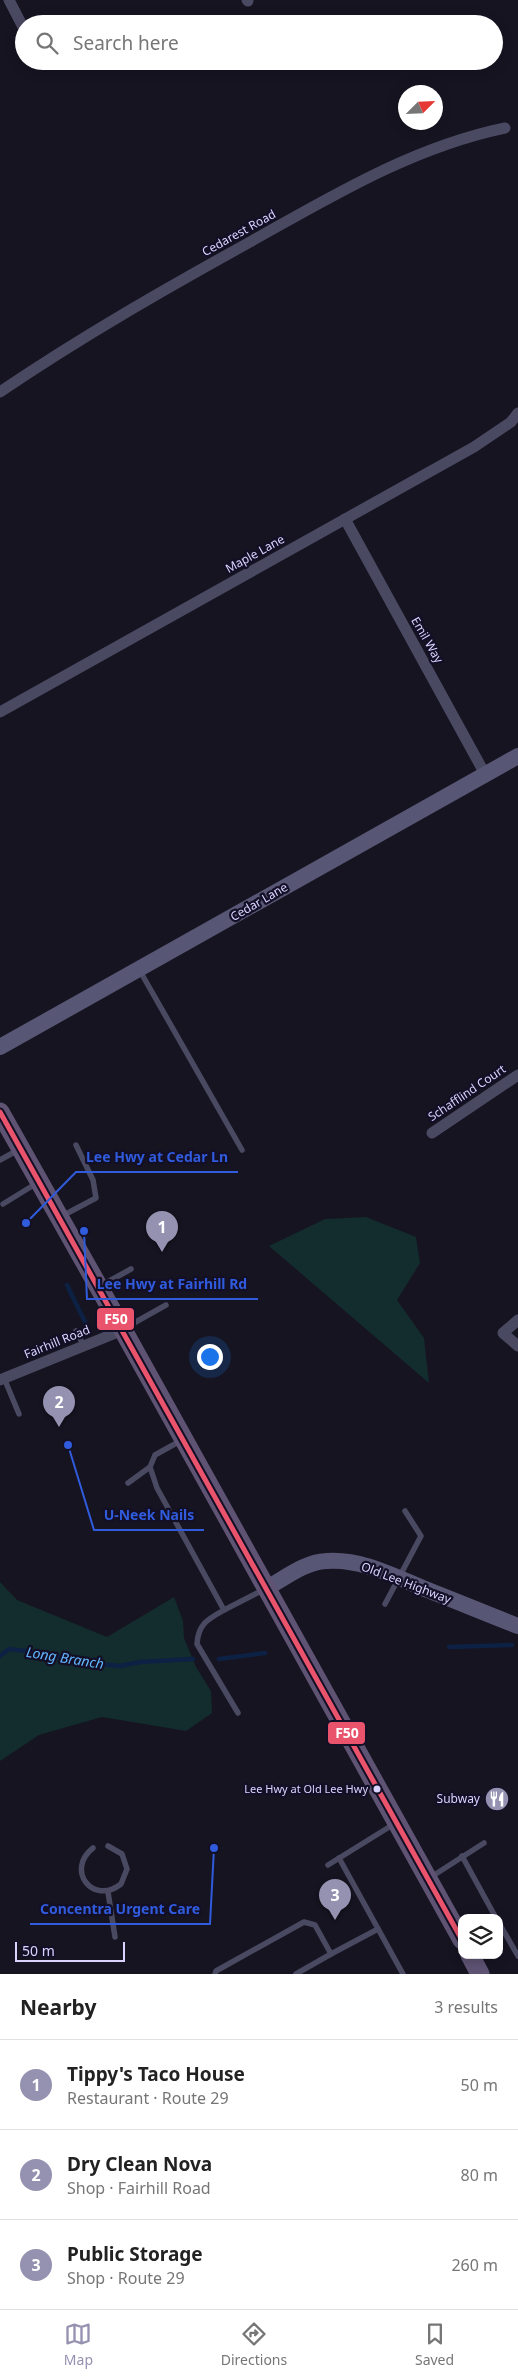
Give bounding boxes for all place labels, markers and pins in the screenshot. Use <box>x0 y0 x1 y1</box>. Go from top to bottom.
callout: Lee Hwy at Cedar Ln <box>76 1143 238 1172</box>
pin: 1 <box>146 1211 178 1252</box>
callout: Lee Hwy at Fairhill Rd <box>87 1270 258 1299</box>
pin: 2 <box>43 1386 75 1427</box>
callout: U-Neek Nails <box>94 1501 204 1530</box>
place label: Lee Hwy at Old Lee Hwy <box>244 1781 368 1796</box>
marker: Lee Hwy at Old Lee Hwy <box>372 1784 382 1794</box>
restaurant icon: Subway <box>484 1786 510 1812</box>
place label: Subway <box>437 1790 481 1807</box>
pin: 3 <box>319 1879 351 1920</box>
callout: Concentra Urgent Care <box>30 1895 210 1924</box>

